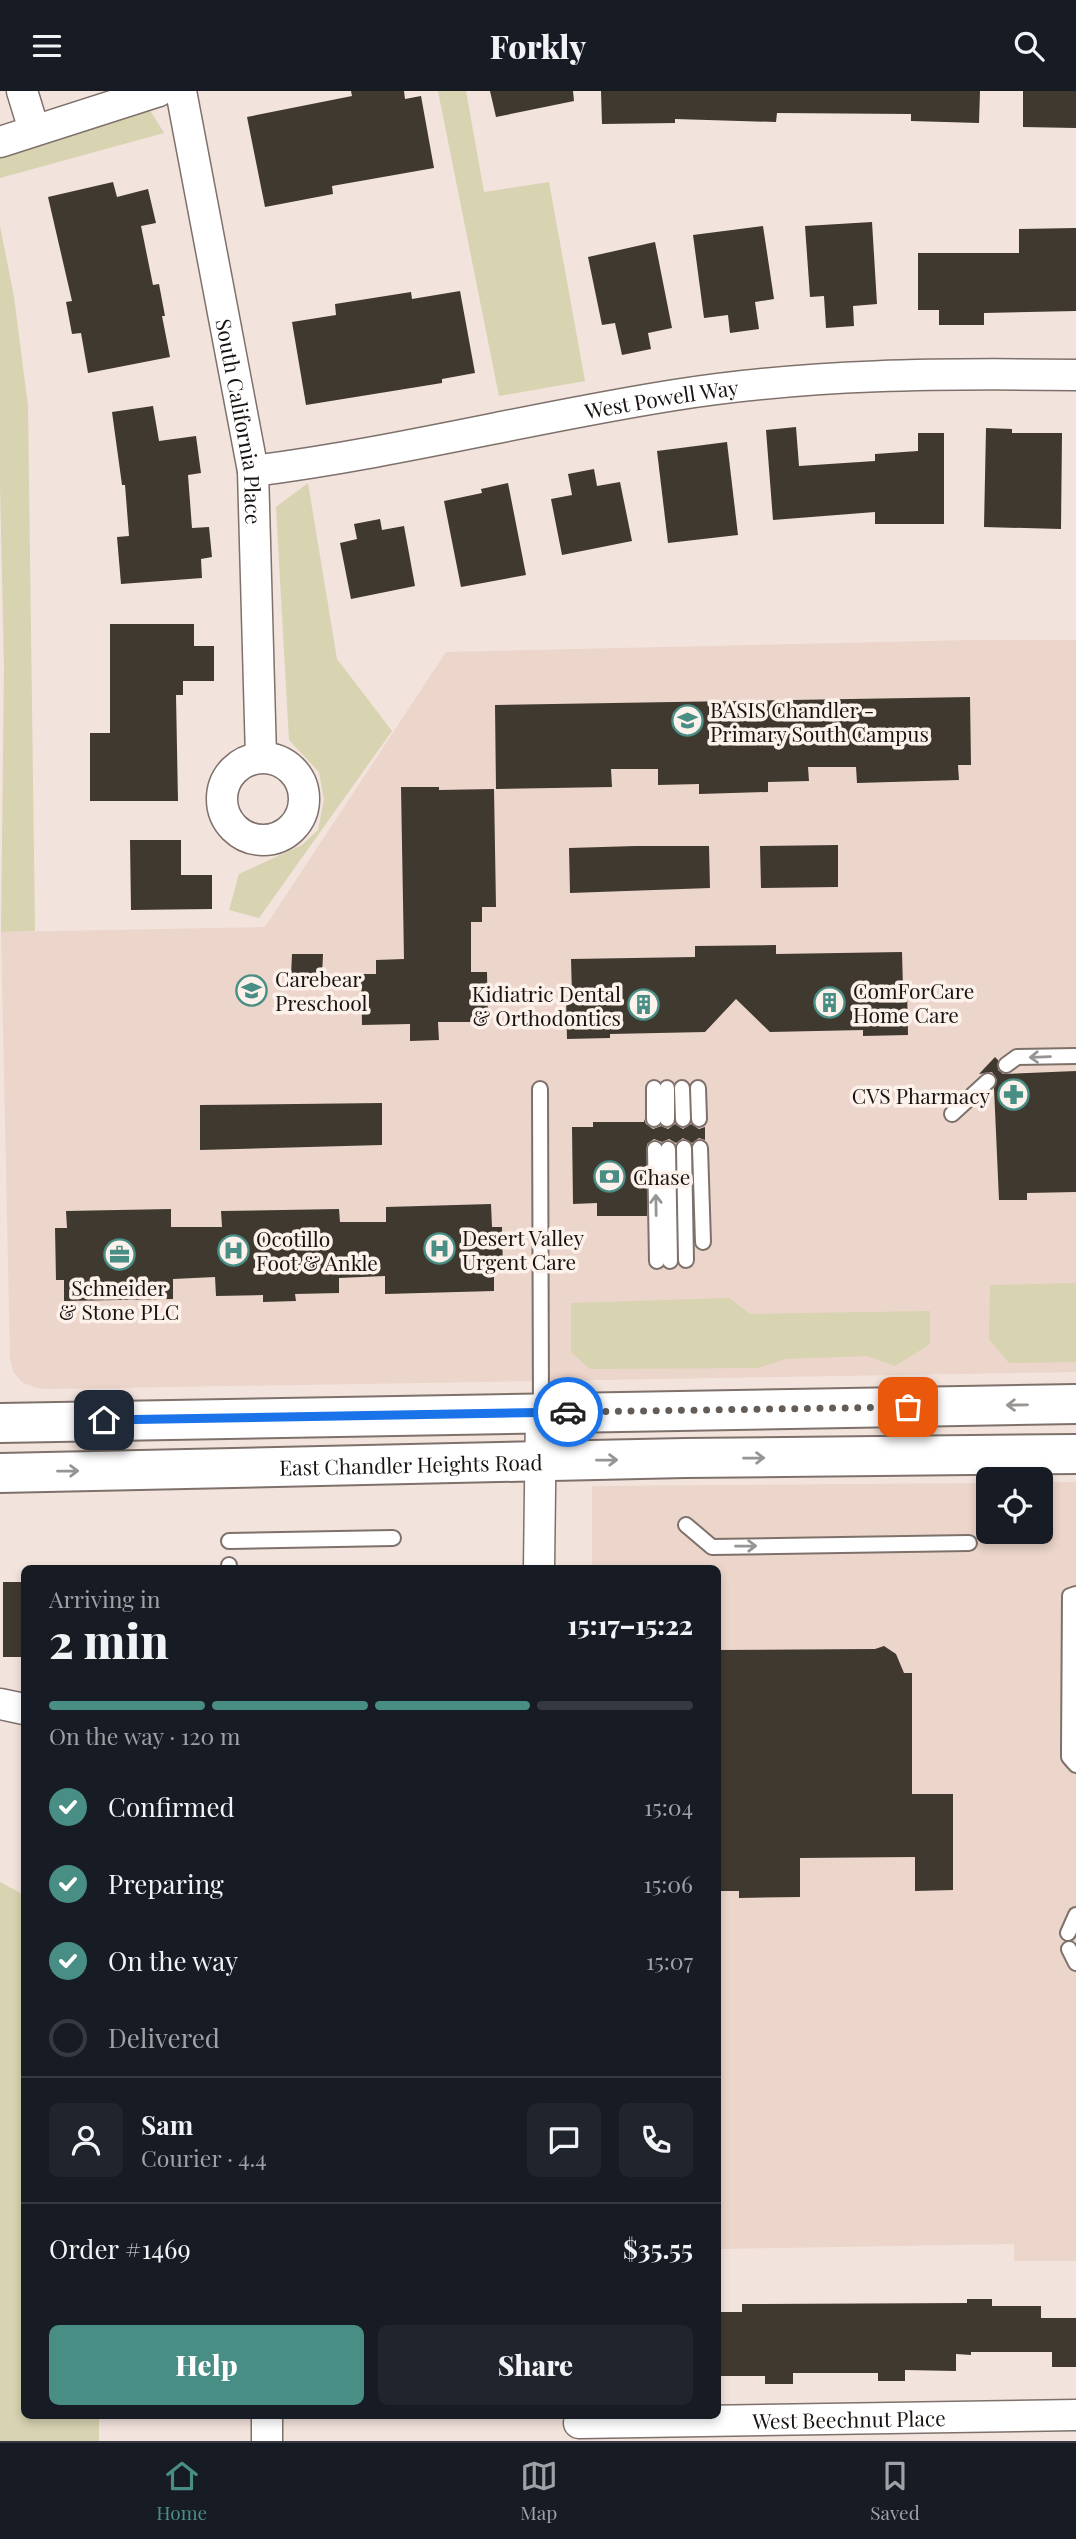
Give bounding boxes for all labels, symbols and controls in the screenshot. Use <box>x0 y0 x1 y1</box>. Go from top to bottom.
text: Forkly <box>490 24 586 67</box>
icon: menu <box>28 27 66 65</box>
icon: search <box>1010 27 1048 65</box>
street label: South California Place <box>210 316 268 525</box>
street label: West Powell Way <box>581 372 740 425</box>
place label: BASIS Chandler - Primary South Campus <box>710 695 929 747</box>
school or university icon: BASIS Chandler - Primary South Campus <box>670 704 704 738</box>
place label: Carebear Preschool <box>275 964 368 1016</box>
school or university icon: Carebear Preschool <box>235 973 269 1007</box>
place label: ComForCare Home Care <box>853 976 974 1028</box>
place label: Kidiatric Dental & Orthodontics <box>472 979 621 1031</box>
building icon: ComForCare Home Care <box>813 985 847 1019</box>
building icon: Kidiatric Dental & Orthodontics <box>627 988 661 1022</box>
one-way arrow <box>1028 1050 1051 1063</box>
pharmacy icon: CVS Pharmacy <box>996 1078 1030 1112</box>
place label: CVS Pharmacy <box>852 1081 990 1109</box>
bank icon: Chase <box>593 1159 627 1193</box>
place label: Chase <box>633 1162 690 1190</box>
one-way arrow <box>649 1194 663 1217</box>
place label: Desert Valley Urgent Care <box>462 1223 584 1275</box>
place label: Ocotillo Foot & Ankle <box>256 1224 378 1276</box>
hospital icon: Desert Valley Urgent Care <box>422 1232 456 1266</box>
hospital icon: Ocotillo Foot & Ankle <box>216 1233 250 1267</box>
office icon: Schneider & Stone PLC <box>102 1238 136 1272</box>
place label: Schneider & Stone PLC <box>59 1273 179 1325</box>
courier <box>533 1377 603 1447</box>
pin <box>878 1377 938 1437</box>
icon: bag <box>889 1388 927 1426</box>
pin <box>74 1390 134 1450</box>
icon: car <box>549 1393 587 1431</box>
one-way arrow <box>1005 1398 1028 1412</box>
icon: home <box>85 1401 123 1439</box>
street label: East Chandler Heights Road <box>279 1447 543 1481</box>
one-way arrow <box>742 1451 765 1464</box>
one-way arrow <box>596 1453 619 1467</box>
one-way arrow <box>56 1464 79 1478</box>
map controls <box>976 1467 1053 1544</box>
button: locate <box>976 1467 1053 1544</box>
one-way arrow <box>734 1540 757 1553</box>
text: Arriving in <box>49 1583 161 1614</box>
text: 15:17–15:22 <box>568 1607 693 1642</box>
text: 2 min <box>49 1609 169 1671</box>
text: On the way · 120 m <box>49 1720 241 1751</box>
icon: check <box>49 1788 87 1826</box>
text: Confirmed <box>108 1789 235 1824</box>
text: 15:04 <box>644 1791 693 1822</box>
icon: check <box>49 1865 87 1903</box>
text: Preparing <box>108 1866 224 1901</box>
text: 15:06 <box>643 1868 693 1899</box>
icon: check <box>49 1942 87 1980</box>
text: On the way <box>108 1943 238 1978</box>
text: 15:07 <box>646 1945 693 1976</box>
text: Delivered <box>108 2020 220 2055</box>
button: person <box>49 2103 123 2177</box>
button: chat <box>527 2103 601 2177</box>
button: phone <box>619 2103 693 2177</box>
text: Sam <box>141 2107 193 2142</box>
text: Courier · 4.4 <box>141 2142 267 2173</box>
text: Order #1469 <box>49 2231 191 2266</box>
text: $35.55 <box>623 2231 693 2266</box>
button: Help <box>49 2325 364 2405</box>
button: Share <box>378 2325 693 2405</box>
street label: West Beechnut Place <box>751 2403 946 2434</box>
tab: Home <box>156 2457 207 2525</box>
tab: Map <box>520 2457 558 2525</box>
tab: Saved <box>870 2457 920 2525</box>

